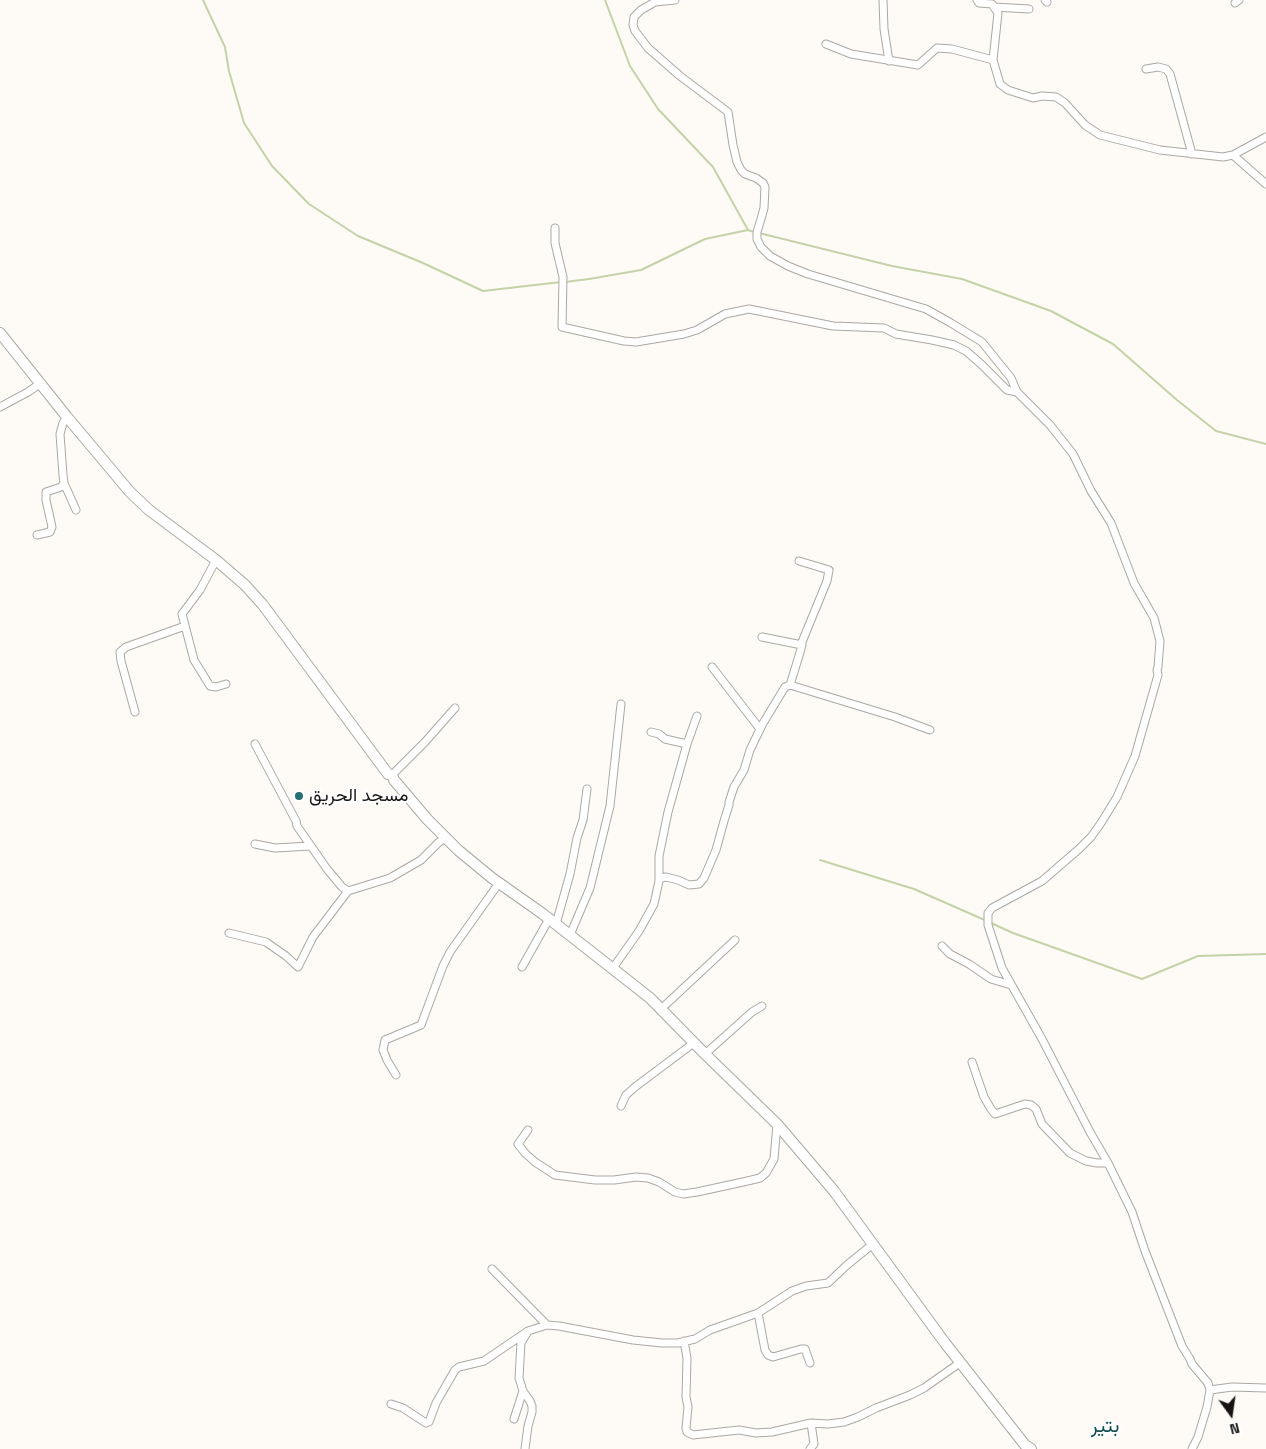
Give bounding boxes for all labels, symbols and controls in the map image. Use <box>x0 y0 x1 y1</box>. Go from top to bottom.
place label: مسجد الحريق <box>309 785 408 807</box>
marker: مسجد الحريق <box>293 790 305 802</box>
north arrow <box>1206 1389 1256 1439</box>
district label: بتير <box>1091 1415 1119 1439</box>
text: N <box>1228 1419 1241 1438</box>

